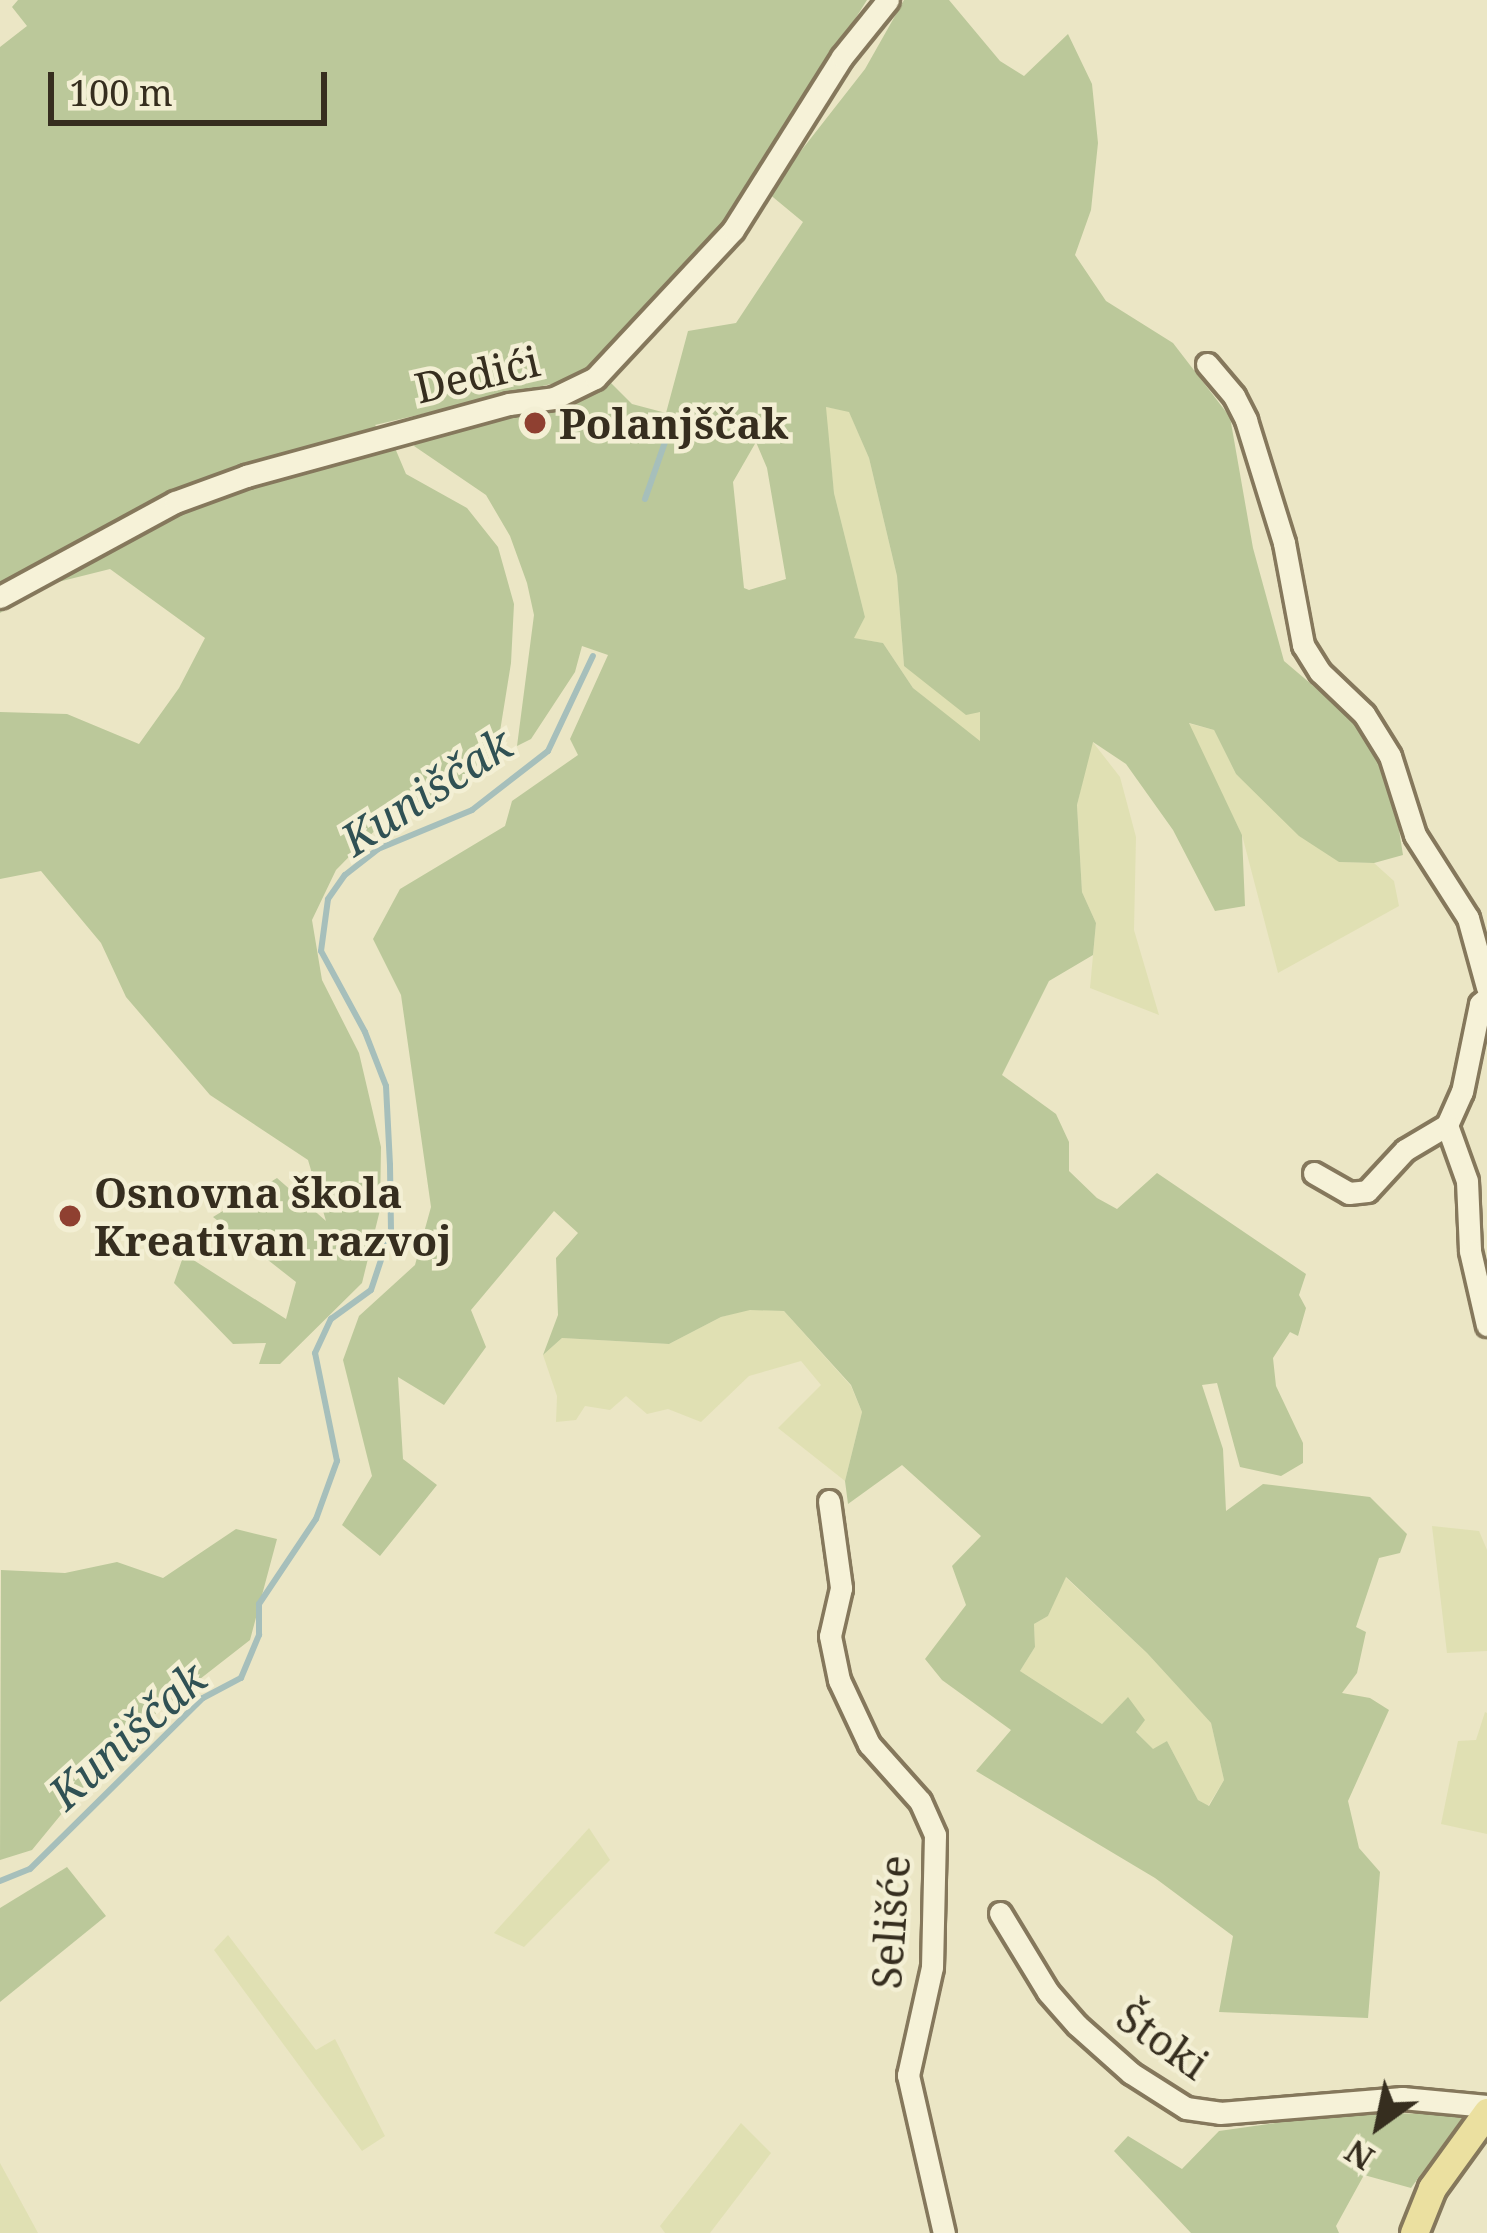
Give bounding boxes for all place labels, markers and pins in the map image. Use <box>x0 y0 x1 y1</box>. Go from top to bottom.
place label: Polanjščak <box>559 398 788 448</box>
marker: Polanjščak <box>522 410 548 436</box>
place label: Osnovna škola Kreativan razvoj <box>94 1167 452 1266</box>
marker: Osnovna škola Kreativan razvoj <box>57 1203 83 1229</box>

